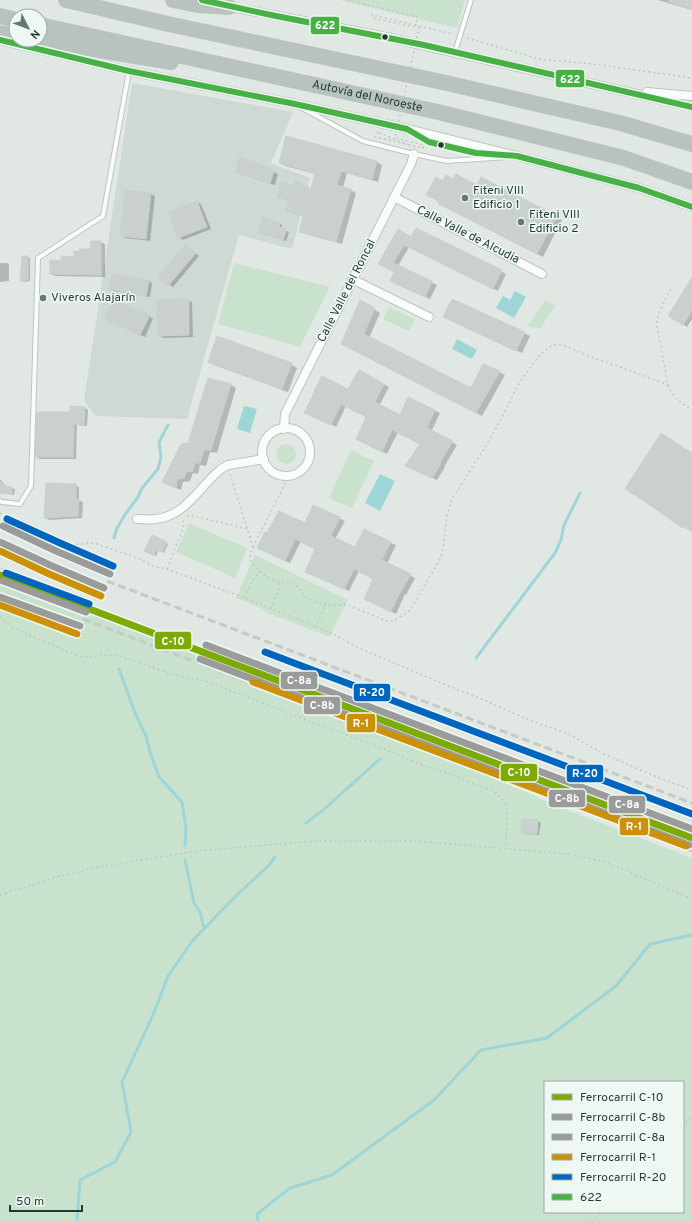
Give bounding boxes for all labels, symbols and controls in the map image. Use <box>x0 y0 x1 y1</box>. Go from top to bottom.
north arrow <box>8 8 48 48</box>
line badge: 622 <box>310 16 340 35</box>
text: 622 <box>315 19 335 33</box>
text: N <box>27 26 43 42</box>
unlabelled marker <box>380 32 390 42</box>
line badge: 622 <box>555 69 585 88</box>
text: 622 <box>560 73 580 87</box>
street label: Autovía del Noroeste <box>311 77 424 116</box>
unlabelled marker <box>436 140 446 150</box>
place label: Fiteni VIII Edificio 1 <box>473 183 524 213</box>
marker: Fiteni VIII Edificio 1 <box>460 193 470 203</box>
street label: Calle Valle de Alcudia <box>414 202 522 268</box>
place label: Fiteni VIII Edificio 2 <box>529 207 580 237</box>
marker: Fiteni VIII Edificio 2 <box>516 217 526 227</box>
street label: Calle Valle del Roncal <box>314 237 380 345</box>
place label: Viveros Alajarín <box>51 290 135 306</box>
marker: Viveros Alajarín <box>38 293 48 303</box>
line badge: C-10 <box>154 631 192 650</box>
text: C-10 <box>161 635 185 649</box>
line badge: C-8a <box>280 671 318 690</box>
text: C-8a <box>287 674 311 688</box>
line badge: R-20 <box>353 683 391 702</box>
text: R-20 <box>359 686 385 700</box>
line badge: C-8b <box>303 696 341 715</box>
text: C-8b <box>310 699 334 713</box>
line badge: R-1 <box>346 713 376 733</box>
text: R-1 <box>353 717 369 731</box>
line badge: C-10 <box>500 763 538 782</box>
line badge: R-20 <box>566 764 604 783</box>
text: C-10 <box>507 766 531 780</box>
text: R-20 <box>572 767 598 781</box>
line badge: C-8b <box>548 789 586 808</box>
text: C-8b <box>555 792 579 806</box>
line badge: C-8a <box>608 795 646 814</box>
text: C-8a <box>615 798 639 812</box>
line badge: R-1 <box>619 817 649 836</box>
text: R-1 <box>626 820 642 834</box>
legend <box>544 1081 684 1213</box>
text: Ferrocarril C-10 <box>580 1090 663 1106</box>
text: Ferrocarril C-8b <box>580 1110 666 1126</box>
text: Ferrocarril C-8a <box>580 1130 665 1146</box>
text: Ferrocarril R-1 <box>580 1150 656 1166</box>
text: Ferrocarril R-20 <box>580 1170 667 1186</box>
scale bar <box>10 1187 82 1213</box>
text: 622 <box>580 1190 602 1206</box>
text: 50 m <box>16 1194 44 1210</box>

